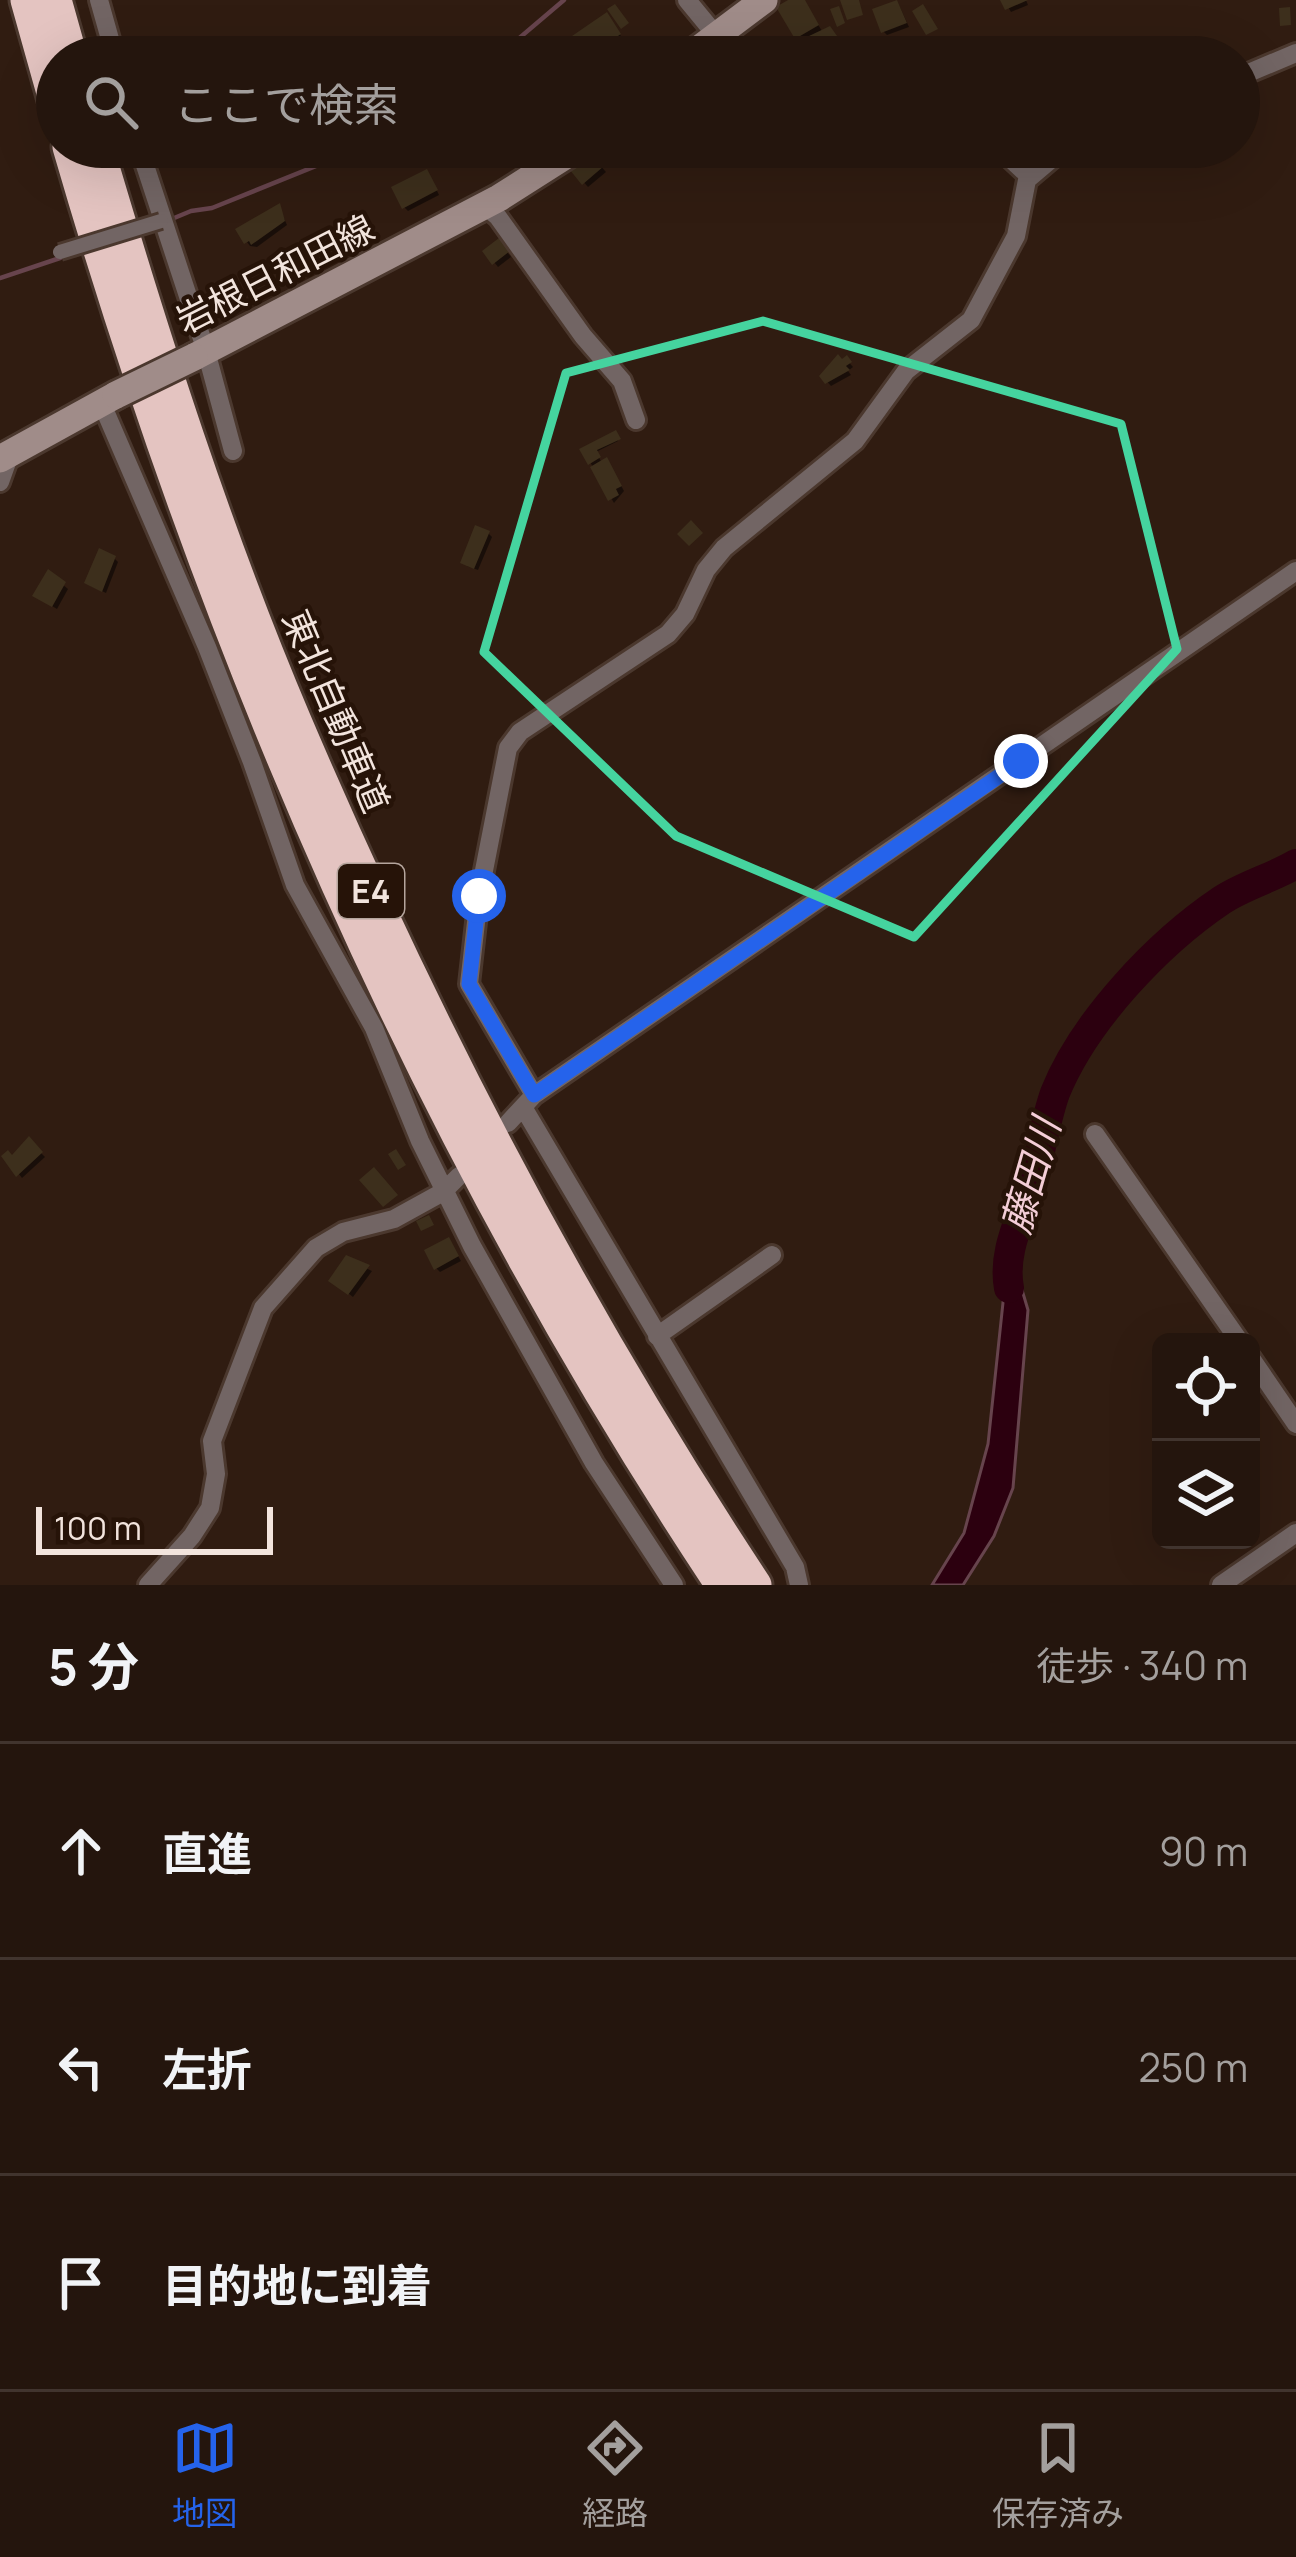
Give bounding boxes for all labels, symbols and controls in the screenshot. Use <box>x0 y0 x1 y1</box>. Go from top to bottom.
search box <box>36 36 1260 168</box>
icon: search <box>78 69 144 135</box>
text: ここで検索 <box>174 73 399 135</box>
street label: 岩根日和田線 <box>167 203 382 344</box>
street label: 東北自動車道 <box>272 602 401 820</box>
route end <box>994 734 1048 788</box>
road number: E4 <box>338 864 404 918</box>
route start <box>452 869 506 923</box>
water label: 藤田川 <box>988 1108 1073 1239</box>
map controls <box>1152 1333 1260 1549</box>
button: locate <box>1152 1333 1260 1441</box>
button: layers <box>1152 1441 1260 1549</box>
scale bar <box>36 1501 273 1554</box>
text: 100 m <box>54 1505 142 1550</box>
text: 5 分 <box>48 1631 139 1700</box>
text: 徒歩 · 340 m <box>1036 1638 1248 1692</box>
icon: ahead <box>48 1818 114 1884</box>
text: 直進 <box>162 1822 252 1884</box>
text: 90 m <box>1159 1824 1248 1878</box>
icon: left <box>48 2034 114 2100</box>
text: 左折 <box>162 2038 252 2100</box>
text: 250 m <box>1139 2040 1248 2094</box>
icon: arrive <box>48 2250 114 2316</box>
text: 目的地に到着 <box>162 2254 432 2316</box>
tab: 地図 <box>172 2415 238 2535</box>
tab: 経路 <box>582 2415 648 2535</box>
tab: 保存済み <box>992 2415 1124 2535</box>

